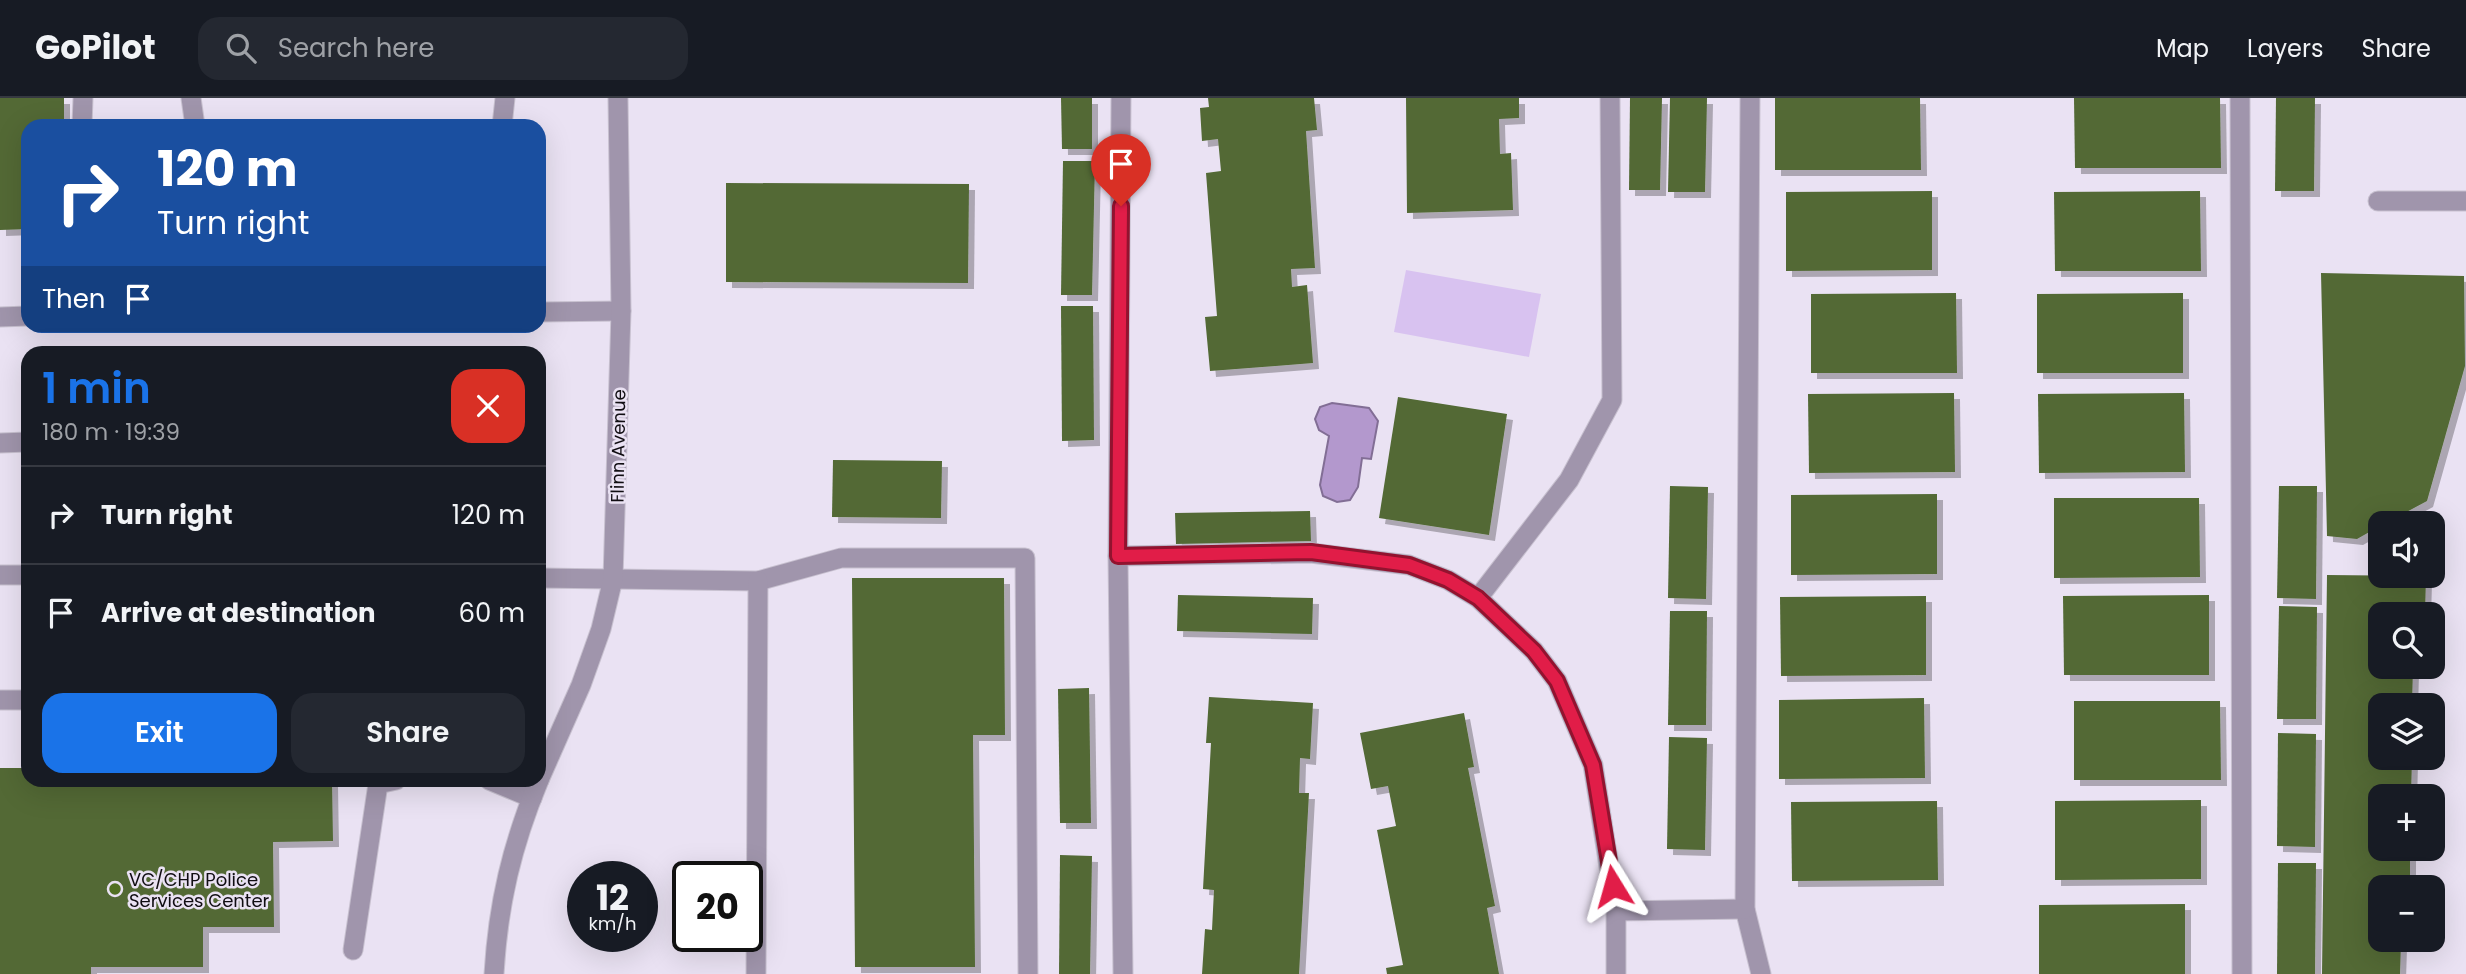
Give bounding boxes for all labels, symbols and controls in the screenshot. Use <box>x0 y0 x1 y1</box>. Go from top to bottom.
search box <box>198 17 688 80</box>
text: GoPilot <box>35 24 156 71</box>
icon: search <box>222 29 260 67</box>
text: Search here <box>278 30 434 66</box>
text: Map <box>2156 32 2209 65</box>
text: Layers <box>2247 32 2323 65</box>
text: Share <box>2361 32 2431 65</box>
pin <box>1091 134 1151 206</box>
text: 120 m <box>157 135 298 203</box>
icon: arrive <box>1102 145 1140 183</box>
icon: right <box>42 147 133 238</box>
text: Turn right <box>157 200 309 245</box>
icon: arrive <box>119 280 157 318</box>
text: Then <box>42 281 105 317</box>
text: 1 min <box>42 359 151 418</box>
button: close <box>451 369 525 443</box>
street label: Flinn Avenue <box>605 389 631 503</box>
text: 180 m · 19:39 <box>42 416 180 448</box>
icon: right <box>42 496 80 534</box>
text: Turn right <box>101 497 233 533</box>
text: 120 m <box>452 497 525 533</box>
map controls <box>2368 511 2445 952</box>
button: sound <box>2368 511 2445 588</box>
icon: arrive <box>42 594 80 632</box>
text: Arrive at destination <box>101 595 376 631</box>
text: 60 m <box>458 595 525 631</box>
button: search <box>2368 602 2445 679</box>
button: Exit <box>42 693 277 773</box>
button: Share <box>291 693 525 773</box>
button: layers <box>2368 693 2445 770</box>
button: + <box>2368 784 2445 861</box>
position arrow <box>1576 849 1650 923</box>
speed limit sign: 20 <box>672 861 763 952</box>
place label: VC/CHP Police Services Center <box>129 867 270 913</box>
text: 12 <box>596 873 629 922</box>
button: − <box>2368 875 2445 952</box>
marker: VC/CHP Police Services Center <box>107 881 123 897</box>
text: km/h <box>589 911 636 936</box>

